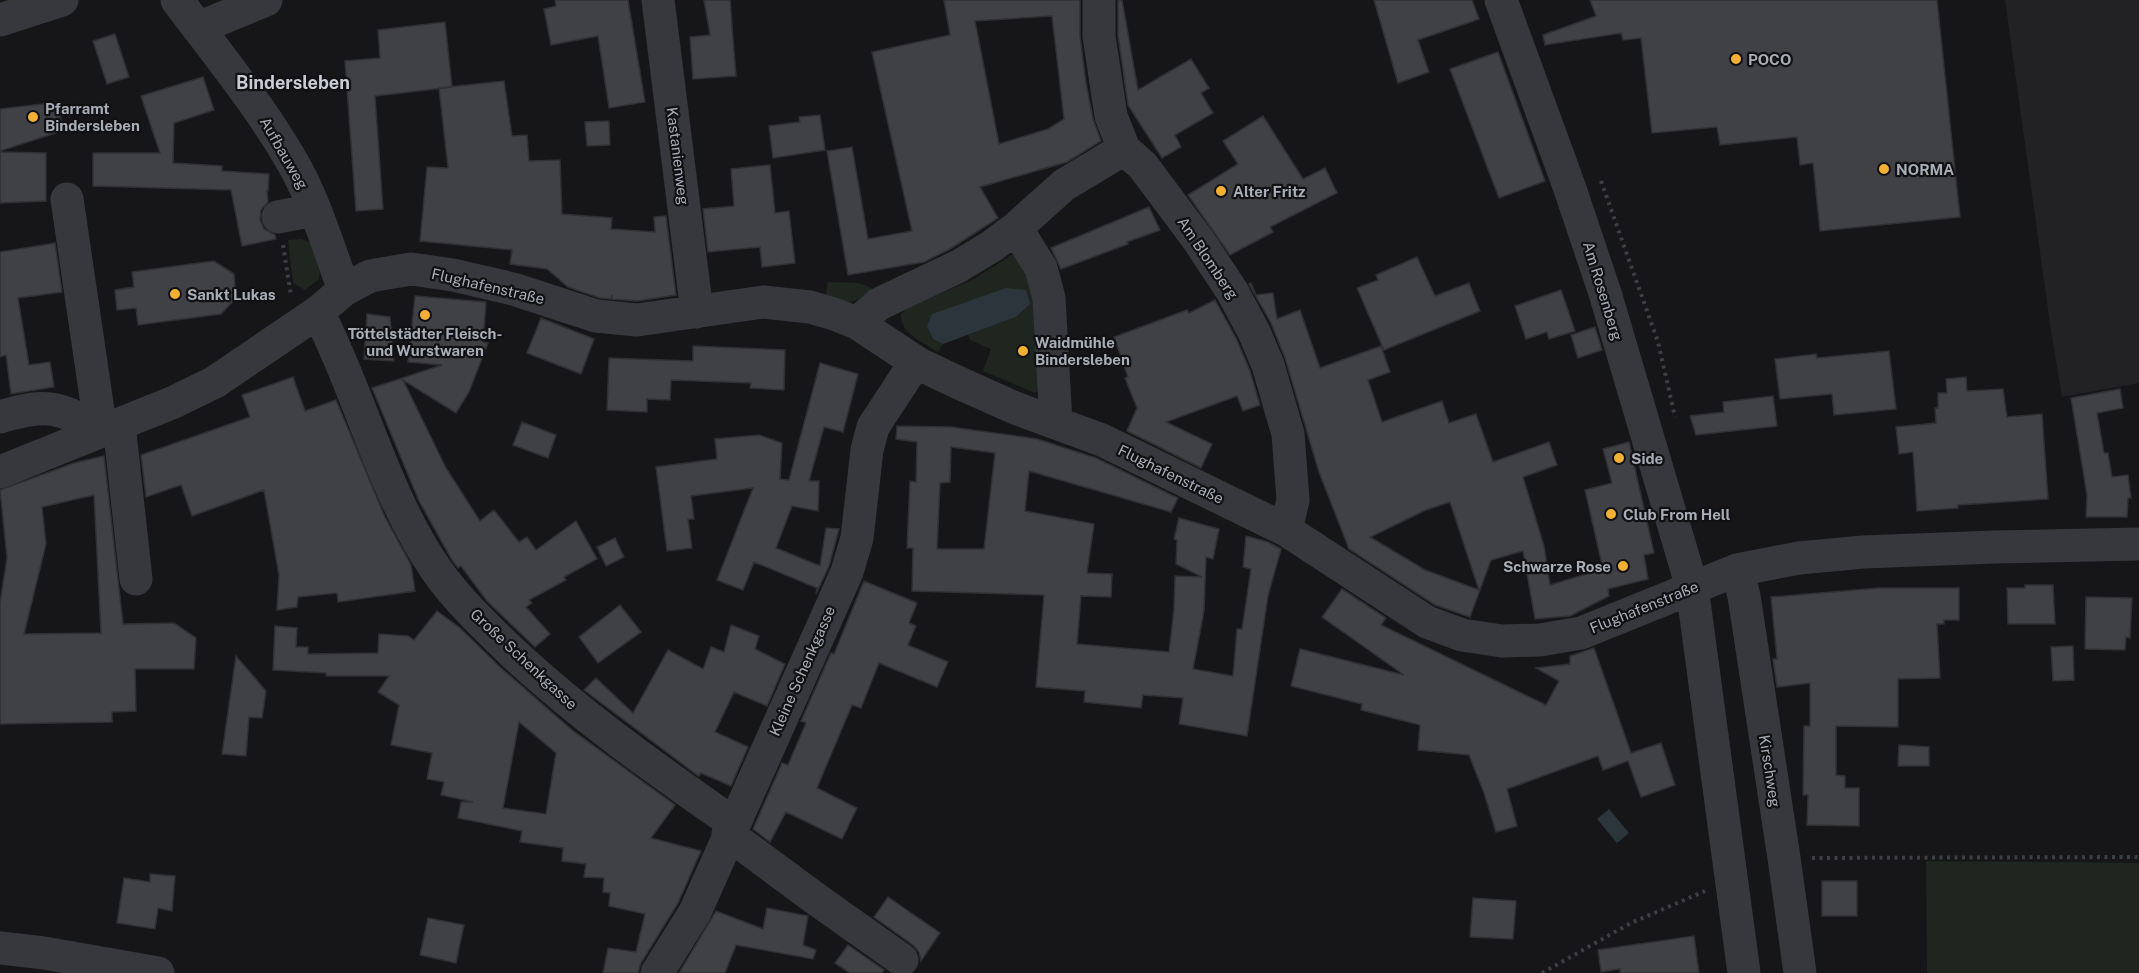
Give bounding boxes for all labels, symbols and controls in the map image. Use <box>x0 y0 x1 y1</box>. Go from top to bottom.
place label: POCO <box>1748 51 1791 68</box>
marker: POCO <box>1729 52 1743 66</box>
district label: Bindersleben <box>236 72 350 93</box>
place label: Pfarramt Bindersleben <box>45 100 140 134</box>
street label: Kastanienweg <box>664 106 692 206</box>
marker: Pfarramt Bindersleben <box>26 110 40 124</box>
street label: Aufbauweg <box>257 114 311 192</box>
place label: NORMA <box>1896 161 1954 178</box>
marker: NORMA <box>1877 162 1891 176</box>
place label: Alter Fritz <box>1233 183 1306 200</box>
marker: Alter Fritz <box>1214 184 1228 198</box>
street label: Am Blomberg <box>1174 214 1242 302</box>
street label: Am Rosenberg <box>1580 239 1626 343</box>
street label: Flughafenstraße <box>430 265 546 307</box>
place label: Sankt Lukas <box>187 286 276 303</box>
marker: Sankt Lukas <box>168 287 182 301</box>
marker: Töttelstädter Fleisch- und Wurstwaren <box>418 308 432 322</box>
place label: Töttelstädter Fleisch- und Wurstwaren <box>348 325 502 359</box>
place label: Waidmühle Bindersleben <box>1035 334 1130 368</box>
marker: Waidmühle Bindersleben <box>1016 344 1030 358</box>
street label: Flughafenstraße <box>1115 441 1227 507</box>
place label: Side <box>1631 450 1663 467</box>
marker: Side <box>1612 451 1626 465</box>
place label: Club From Hell <box>1623 506 1731 523</box>
marker: Club From Hell <box>1604 507 1618 521</box>
place label: Schwarze Rose <box>1503 558 1611 575</box>
marker: Schwarze Rose <box>1616 559 1630 573</box>
street label: Flughafenstraße <box>1587 578 1701 636</box>
street label: Kleine Schenkgasse <box>766 603 838 739</box>
street label: Große Schenkgasse <box>467 605 581 713</box>
street label: Kirschweg <box>1756 734 1784 808</box>

